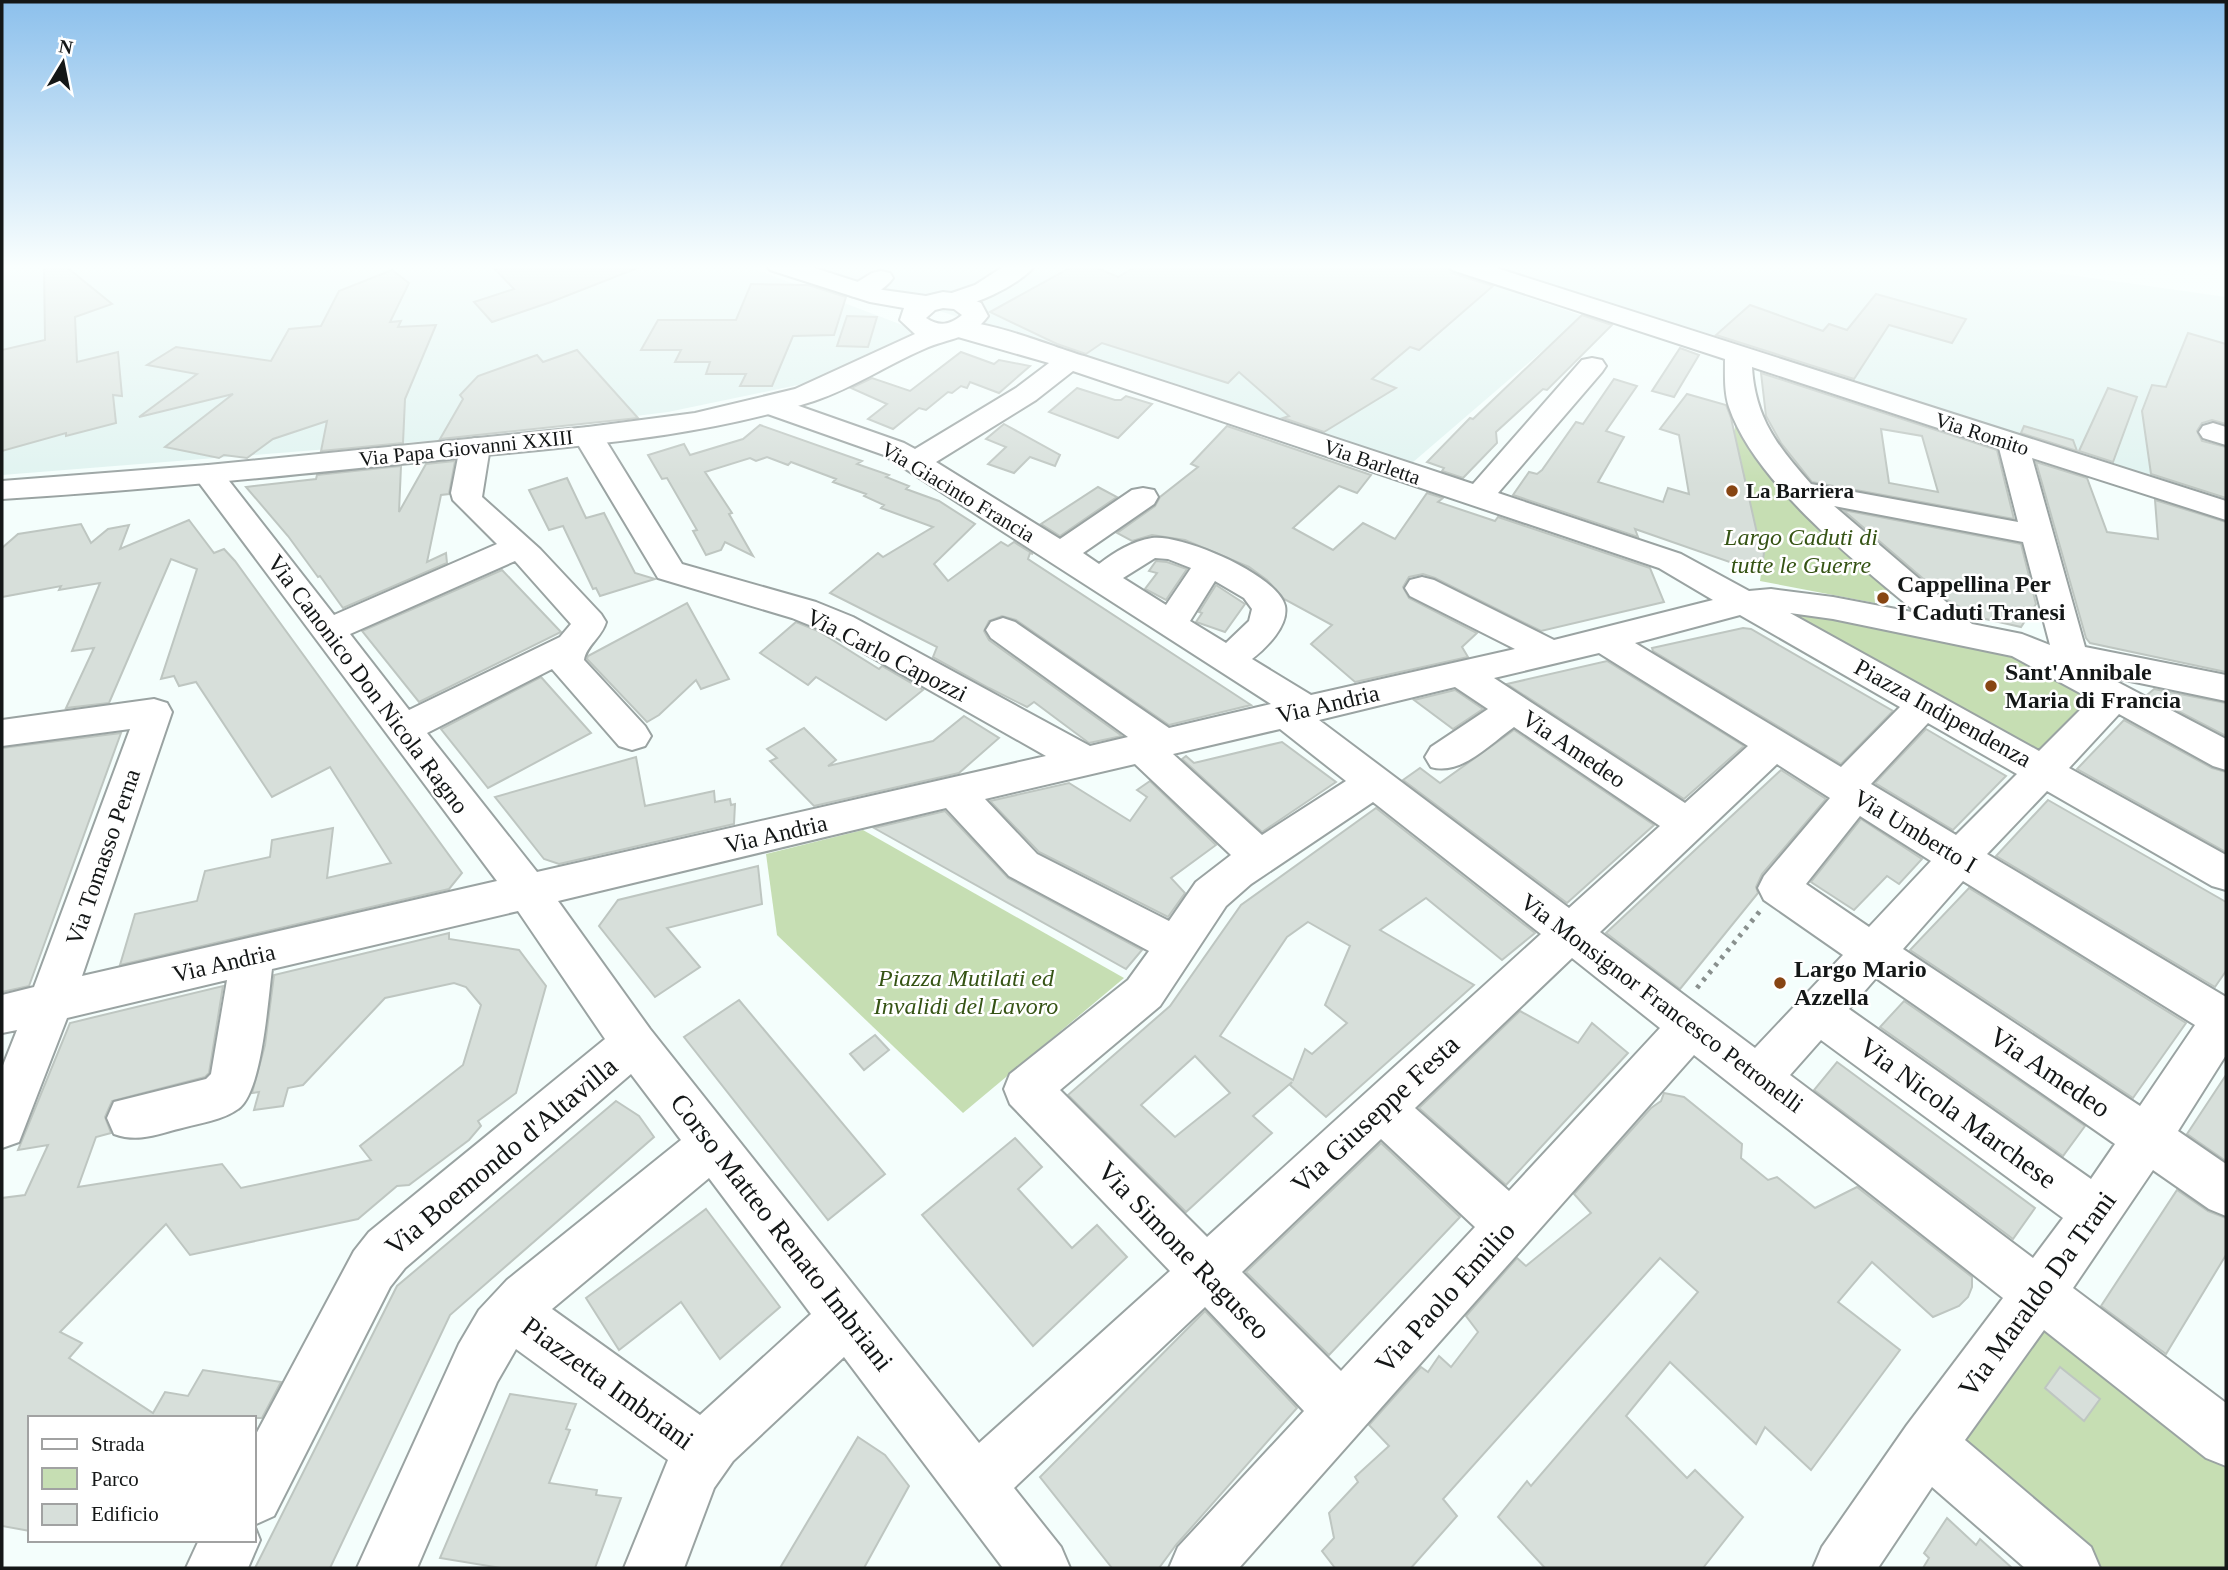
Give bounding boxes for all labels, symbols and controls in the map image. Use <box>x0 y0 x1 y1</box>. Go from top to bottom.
north arrow <box>28 28 98 98</box>
text: N <box>57 35 75 58</box>
street label: Via Romito <box>1932 408 2032 460</box>
street label: Via Papa Giovanni XXIII <box>358 425 574 471</box>
street label: Via Barletta <box>1320 434 1424 490</box>
street label: Via Giacinto Francia <box>877 437 1040 548</box>
place label: La Barriera <box>1746 479 1854 503</box>
marker: La Barriera <box>1724 483 1740 499</box>
park label: Largo Caduti di tutte le Guerre <box>1723 524 1878 578</box>
street label: Via Canonico Don Nicola Ragno <box>262 550 474 818</box>
place label: Cappellina Per I Caduti Tranesi <box>1897 571 2066 625</box>
marker: Cappellina Per I Caduti Tranesi <box>1875 590 1891 606</box>
street label: Via Carlo Capozzi <box>802 603 972 707</box>
street label: Piazza Indipendenza <box>1850 654 2036 773</box>
place label: Sant'Annibale Maria di Francia <box>2005 659 2181 713</box>
marker: Sant'Annibale Maria di Francia <box>1983 678 1999 694</box>
street label: Via Andria <box>1274 679 1382 728</box>
street label: Via Amedeo <box>1517 705 1631 793</box>
street label: Via Tomasso Perna <box>61 765 145 948</box>
street label: Via Umberto I <box>1849 784 1981 878</box>
street label: Via Andria <box>722 809 830 858</box>
street label: Via Monsignor Francesco Petronelli <box>1516 888 1809 1118</box>
street label: Via Andria <box>170 938 278 987</box>
place label: Largo Mario Azzella <box>1794 956 1927 1010</box>
park label: Piazza Mutilati ed Invalidi del Lavoro <box>873 965 1058 1019</box>
marker: Largo Mario Azzella <box>1772 975 1788 991</box>
street label: Via Amedeo <box>1984 1020 2116 1124</box>
street label: Via Giuseppe Festa <box>1285 1028 1466 1200</box>
street label: Via Nicola Marchese <box>1853 1031 2063 1195</box>
street label: Via Boemondo d'Altavilla <box>379 1050 623 1262</box>
street label: Corso Matteo Renato Imbriani <box>664 1087 900 1377</box>
street label: Via Simone Raguseo <box>1091 1155 1277 1345</box>
street label: Via Maraldo Da Trani <box>1952 1185 2122 1403</box>
street label: Via Paolo Emilio <box>1369 1215 1521 1379</box>
street label: Piazzetta Imbriani <box>516 1310 700 1456</box>
legend <box>28 1416 256 1542</box>
text: Strada <box>91 1432 145 1456</box>
text: Parco <box>91 1467 139 1491</box>
text: Edificio <box>91 1502 159 1526</box>

